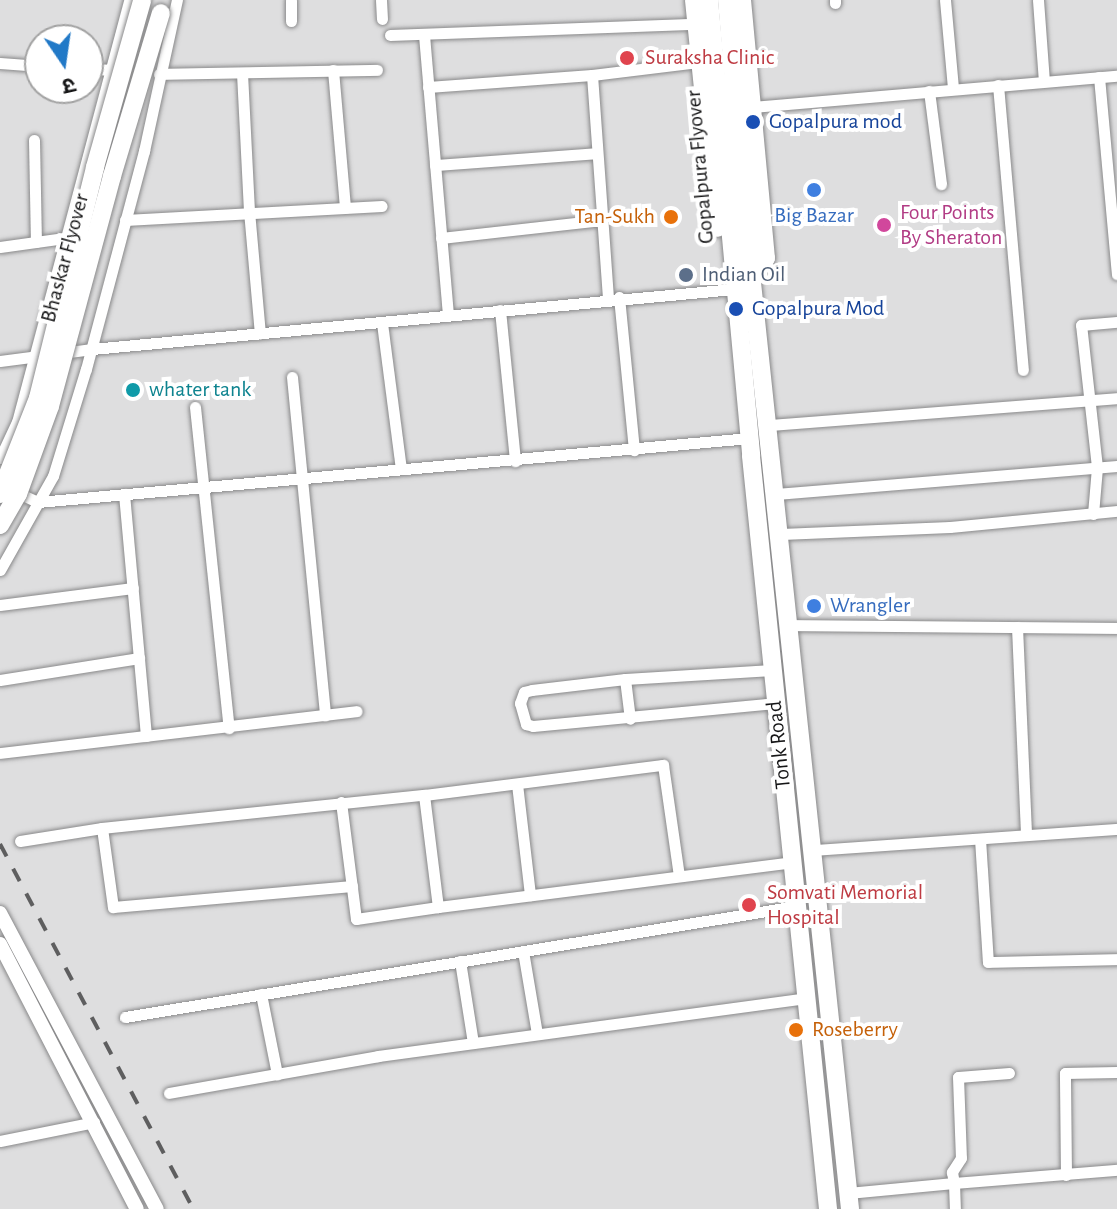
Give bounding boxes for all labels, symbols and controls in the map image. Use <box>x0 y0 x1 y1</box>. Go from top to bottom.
north arrow <box>24 24 104 104</box>
place label: Suraksha Clinic <box>645 45 774 71</box>
marker: Suraksha Clinic <box>616 47 638 69</box>
text: उ <box>60 73 78 98</box>
street label: Gopalpura Flyover <box>680 89 720 245</box>
place label: Gopalpura mod <box>769 109 902 135</box>
marker: Gopalpura mod <box>744 113 762 131</box>
marker: Big Bazar <box>805 181 823 199</box>
street label: Bhaskar Flyover <box>35 191 95 325</box>
place label: Four Points By Sheraton <box>900 199 1002 250</box>
place label: Big Bazar <box>774 203 854 229</box>
place label: Tan-Sukh <box>575 204 655 230</box>
marker: Tan-Sukh <box>662 208 680 226</box>
marker: Four Points By Sheraton <box>875 216 893 234</box>
place label: Indian Oil <box>702 262 785 288</box>
marker: Indian Oil <box>677 266 695 284</box>
place label: Gopalpura Mod <box>752 296 884 322</box>
marker: Gopalpura Mod <box>727 300 745 318</box>
place label: whater tank <box>149 377 251 403</box>
marker: whater tank <box>124 381 142 399</box>
place label: Wrangler <box>830 593 910 619</box>
marker: Wrangler <box>805 597 823 615</box>
street label: Tonk Road <box>761 700 797 790</box>
place label: Somvati Memorial Hospital <box>767 879 923 930</box>
marker: Somvati Memorial Hospital <box>738 894 760 916</box>
place label: Roseberry <box>812 1017 898 1043</box>
marker: Roseberry <box>787 1021 805 1039</box>

